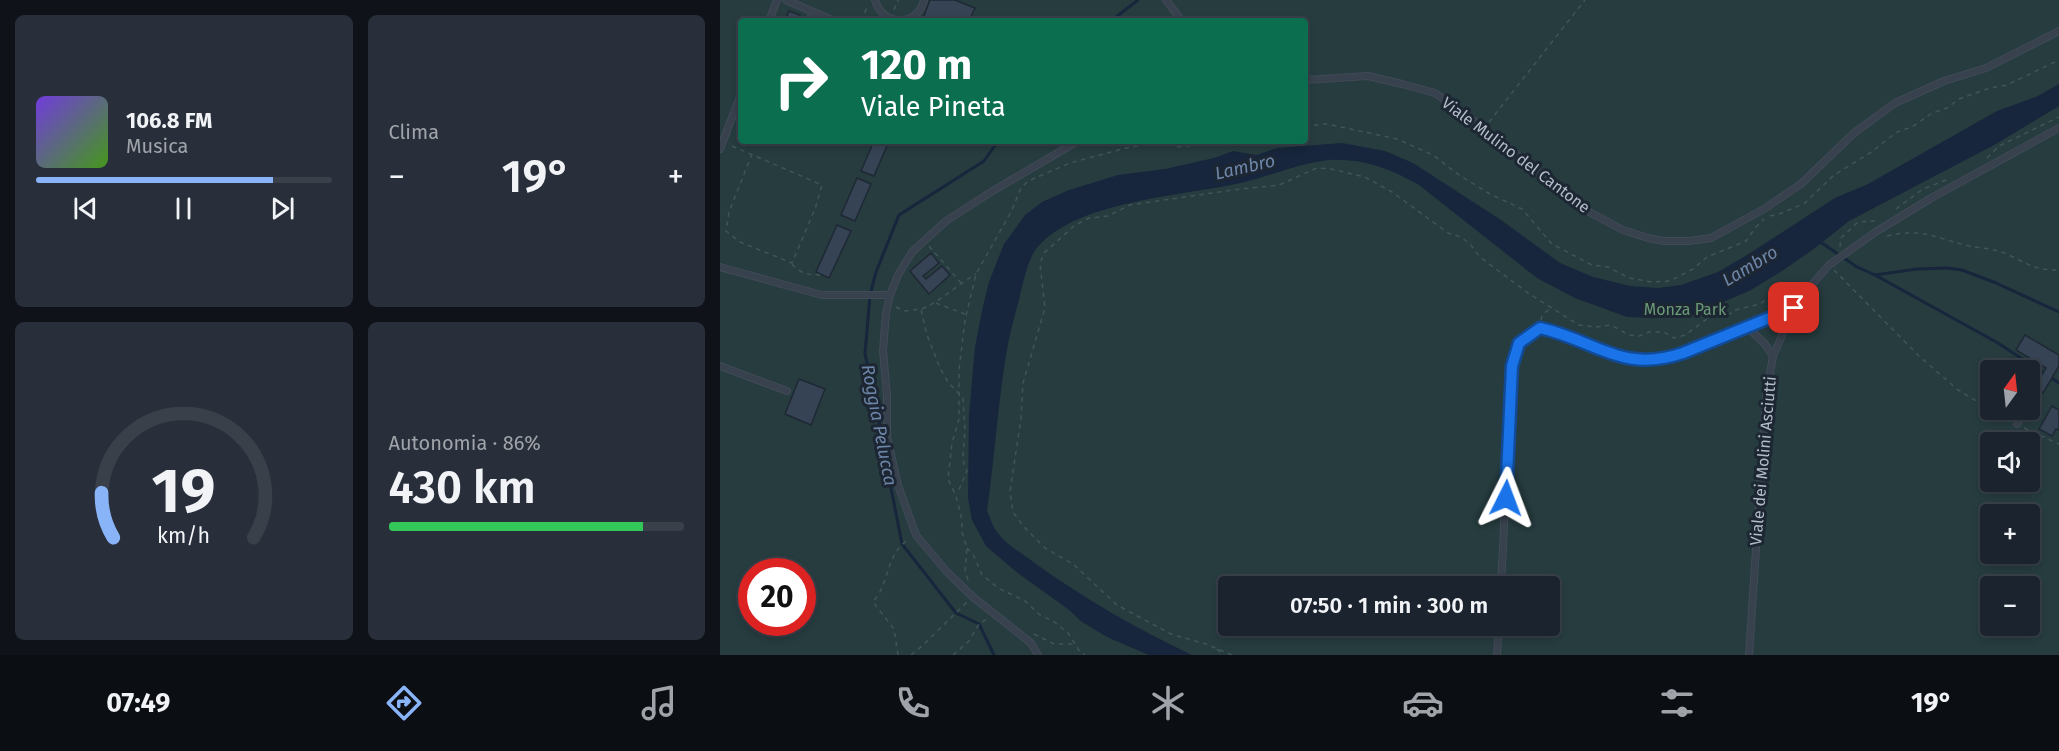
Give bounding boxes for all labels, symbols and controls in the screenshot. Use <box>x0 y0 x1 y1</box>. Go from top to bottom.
text: 120 m <box>861 40 972 90</box>
icon: right <box>762 42 840 120</box>
text: Viale Pineta <box>861 91 1006 123</box>
street label: Viale Mulino del Cantone <box>1438 93 1594 217</box>
text: 106.8 FM <box>126 107 212 134</box>
text: Clima <box>389 120 439 144</box>
text: Musica <box>126 134 188 158</box>
water label: Lambro <box>1213 149 1277 185</box>
text: 19° <box>502 150 571 204</box>
text: − <box>389 157 405 197</box>
text: + <box>668 157 684 197</box>
icon: previous <box>69 192 102 225</box>
icon: pause <box>167 192 200 225</box>
icon: next <box>266 192 299 225</box>
water label: Lambro <box>1718 241 1782 291</box>
pin <box>1768 282 1819 333</box>
icon: arrive <box>1777 291 1810 324</box>
park label: Monza Park <box>1644 300 1727 319</box>
north arrow <box>1980 360 2040 420</box>
map controls <box>1980 360 2040 636</box>
water label: Roggia Pelucca <box>856 363 902 487</box>
street label: Viale dei Molini Asciutti <box>1746 376 1780 546</box>
text: Autonomia · 86% <box>389 431 541 455</box>
button: sound <box>1980 432 2040 492</box>
text: 19 <box>152 454 216 529</box>
text: 430 km <box>389 461 536 515</box>
position arrow <box>1474 466 1538 530</box>
button: + <box>1980 504 2040 564</box>
text: km/h <box>157 523 210 549</box>
speed limit sign: 20 <box>738 558 816 636</box>
button: − <box>1980 576 2040 636</box>
text: 07:50 · 1 min · 300 m <box>1290 592 1488 619</box>
icon: directions <box>383 682 425 724</box>
icon: music <box>638 682 680 724</box>
icon: phone <box>892 682 934 724</box>
icon: climate <box>1147 682 1189 724</box>
icon: car <box>1402 682 1444 724</box>
icon: filters <box>1656 682 1698 724</box>
text: 07:49 <box>106 687 170 719</box>
text: 19° <box>1911 687 1953 719</box>

